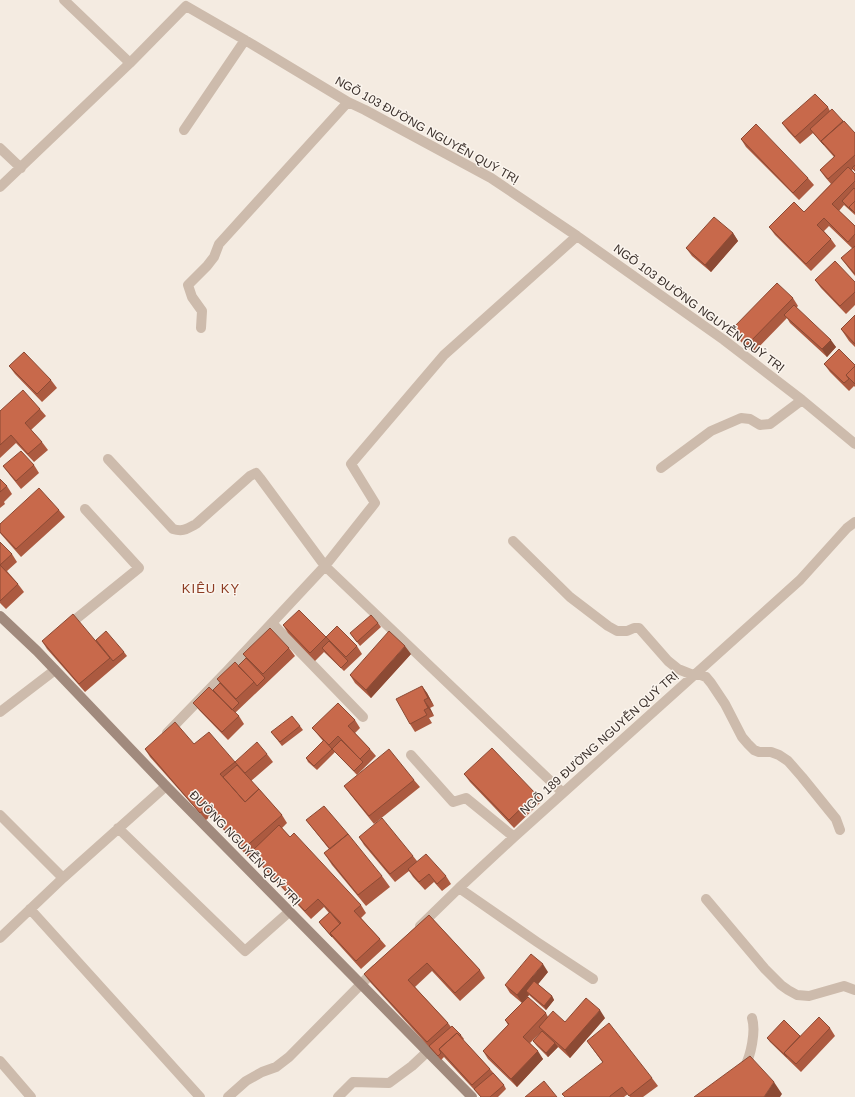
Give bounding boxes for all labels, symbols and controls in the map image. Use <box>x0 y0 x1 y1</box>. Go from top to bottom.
street label: NGÕ 103 ĐƯỜNG NGUYỄN QUÝ TRỊ <box>333 73 522 186</box>
street label: NGÕ 103 ĐƯỜNG NGUYỄN QUÝ TRỊ <box>611 240 788 375</box>
district label: KIÊU KỴ <box>182 581 240 596</box>
street label: NGÕ 189 ĐƯỜNG NGUYỄN QUÝ TRỊ <box>516 668 681 818</box>
street label: ĐƯỜNG NGUYỄN QUÝ TRỊ <box>187 787 304 908</box>

